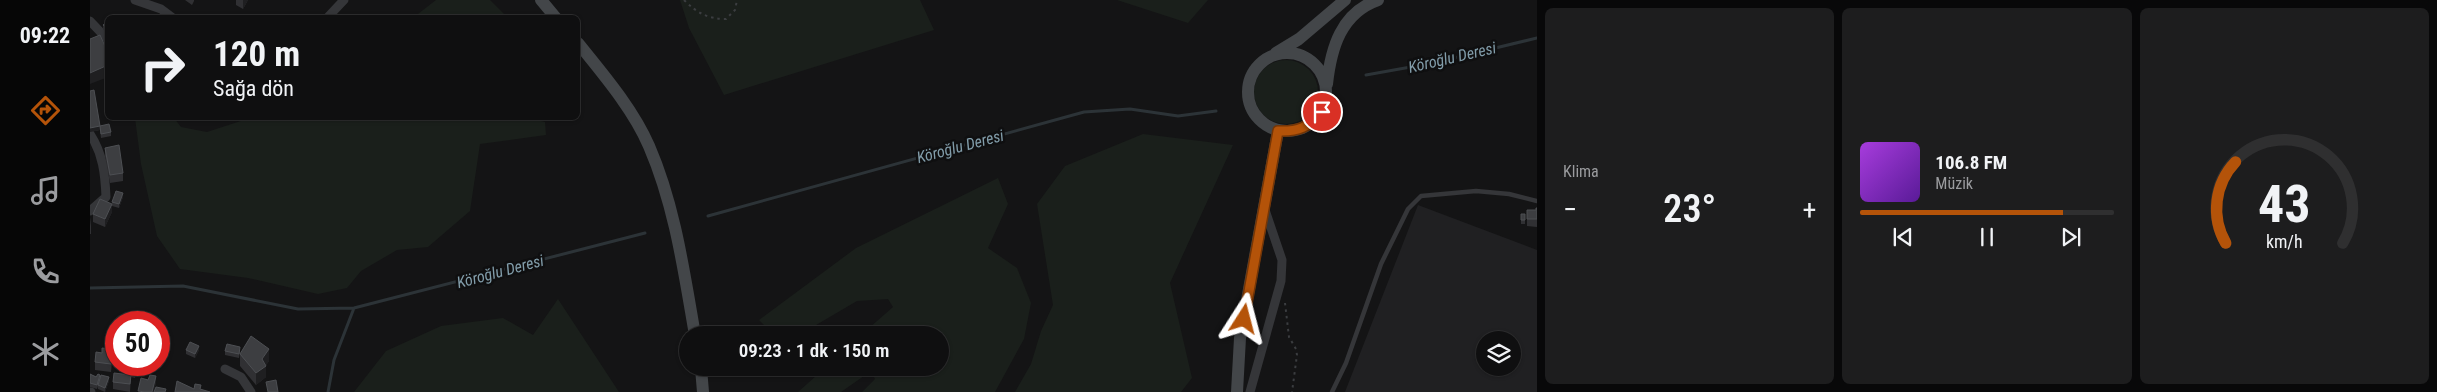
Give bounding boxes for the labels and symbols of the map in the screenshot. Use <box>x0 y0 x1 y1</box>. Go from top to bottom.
water label: Köroğlu Deresi <box>1406 38 1498 77</box>
pin <box>1301 91 1343 133</box>
water label: Köroğlu Deresi <box>914 126 1006 167</box>
water label: Köroğlu Deresi <box>454 251 546 292</box>
position arrow <box>1217 292 1269 344</box>
speed limit sign: 50 <box>105 311 170 376</box>

